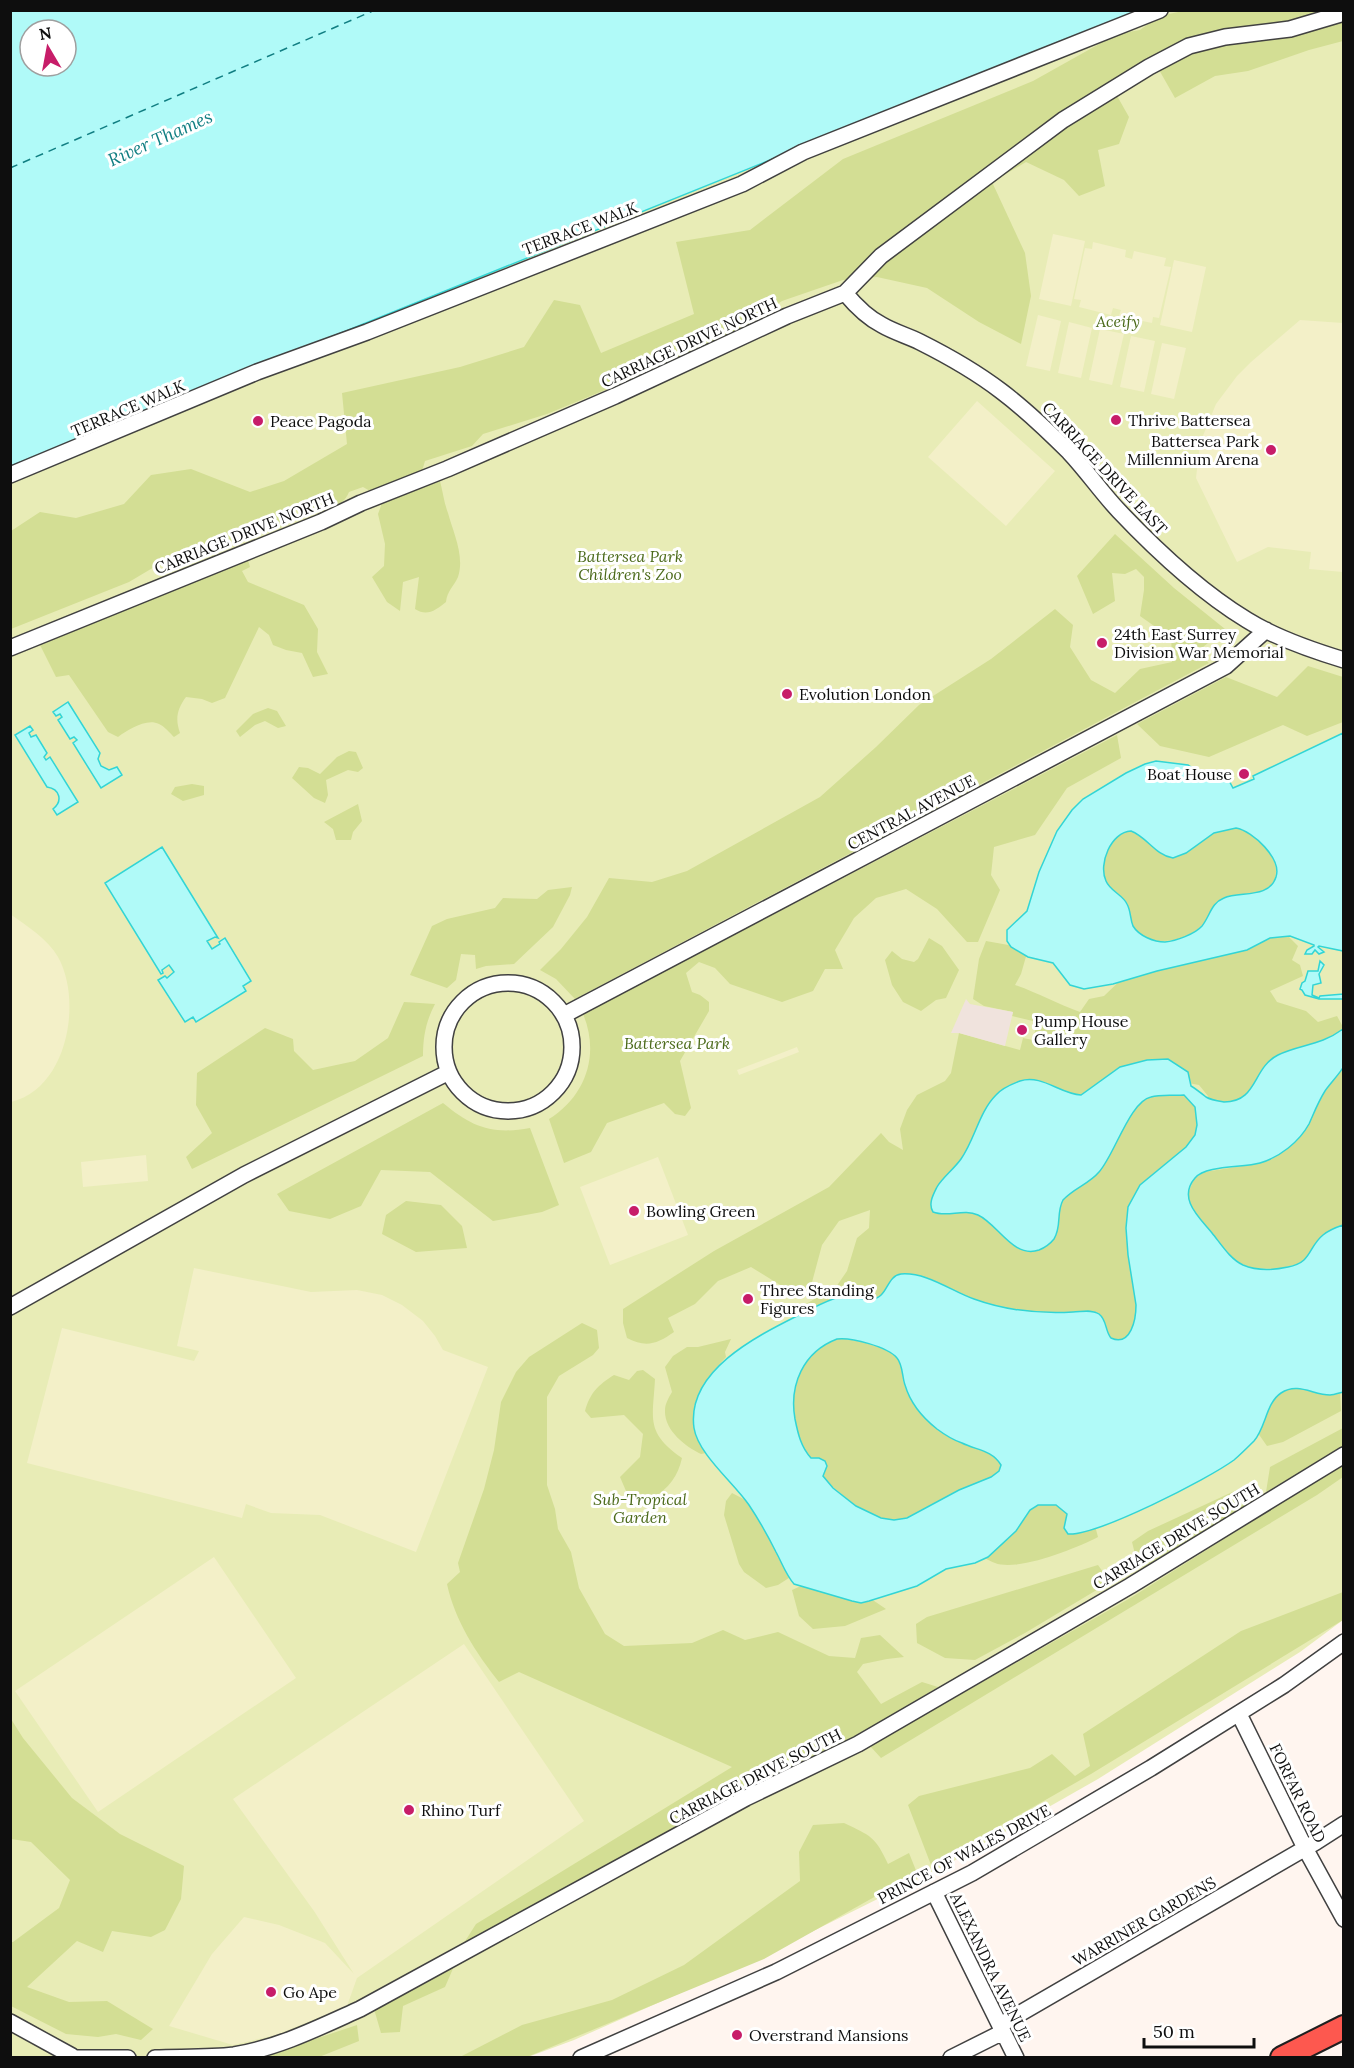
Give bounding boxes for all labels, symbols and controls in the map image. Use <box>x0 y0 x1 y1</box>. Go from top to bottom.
north arrow <box>18 18 78 78</box>
text: N <box>38 22 53 44</box>
water label: River Thames <box>104 105 216 171</box>
street label: TERRACE WALK <box>520 197 640 259</box>
street label: CARRIAGE DRIVE NORTH <box>598 292 780 392</box>
park label: Aceify <box>1095 311 1140 331</box>
street label: TERRACE WALK <box>68 375 188 441</box>
street label: CARRIAGE DRIVE EAST <box>1038 398 1172 538</box>
place label: Thrive Battersea <box>1128 410 1251 430</box>
place label: Peace Pagoda <box>270 411 372 431</box>
marker: Thrive Battersea <box>1109 413 1123 427</box>
marker: Peace Pagoda <box>251 414 265 428</box>
place label: Battersea Park Millennium Arena <box>1127 431 1259 469</box>
marker: Battersea Park Millennium Arena <box>1264 443 1278 457</box>
street label: CARRIAGE DRIVE NORTH <box>151 488 337 578</box>
park label: Battersea Park Children's Zoo <box>577 546 683 584</box>
place label: 24th East Surrey Division War Memorial <box>1114 624 1284 662</box>
marker: 24th East Surrey Division War Memorial <box>1095 636 1109 650</box>
place label: Evolution London <box>799 684 931 704</box>
marker: Evolution London <box>780 687 794 701</box>
place label: Boat House <box>1147 764 1232 784</box>
marker: Boat House <box>1237 767 1251 781</box>
street label: CENTRAL AVENUE <box>844 770 978 854</box>
place label: Pump House Gallery <box>1034 1011 1129 1049</box>
marker: Pump House Gallery <box>1015 1023 1029 1037</box>
park label: Battersea Park <box>624 1033 730 1053</box>
place label: Bowling Green <box>646 1201 756 1221</box>
marker: Bowling Green <box>627 1204 641 1218</box>
place label: Three Standing Figures <box>760 1280 875 1318</box>
marker: Three Standing Figures <box>741 1292 755 1306</box>
street label: CARRIAGE DRIVE SOUTH <box>1089 1478 1263 1594</box>
park label: Sub-Tropical Garden <box>593 1489 687 1527</box>
street label: CARRIAGE DRIVE SOUTH <box>665 1724 845 1828</box>
street label: FORFAR ROAD <box>1265 1740 1331 1846</box>
place label: Rhino Turf <box>421 1800 502 1820</box>
street label: PRINCE OF WALES DRIVE <box>874 1800 1054 1908</box>
marker: Rhino Turf <box>402 1803 416 1817</box>
street label: WARRINER GARDENS <box>1069 1872 1219 1970</box>
street label: ALEXANDRA AVENUE <box>946 1888 1036 2045</box>
place label: Go Ape <box>283 1982 337 2002</box>
marker: Go Ape <box>264 1985 278 1999</box>
scale bar <box>1144 2011 1254 2049</box>
text: 50 m <box>1153 2020 1195 2043</box>
place label: Overstrand Mansions <box>749 2025 909 2045</box>
marker: Overstrand Mansions <box>730 2028 744 2042</box>

